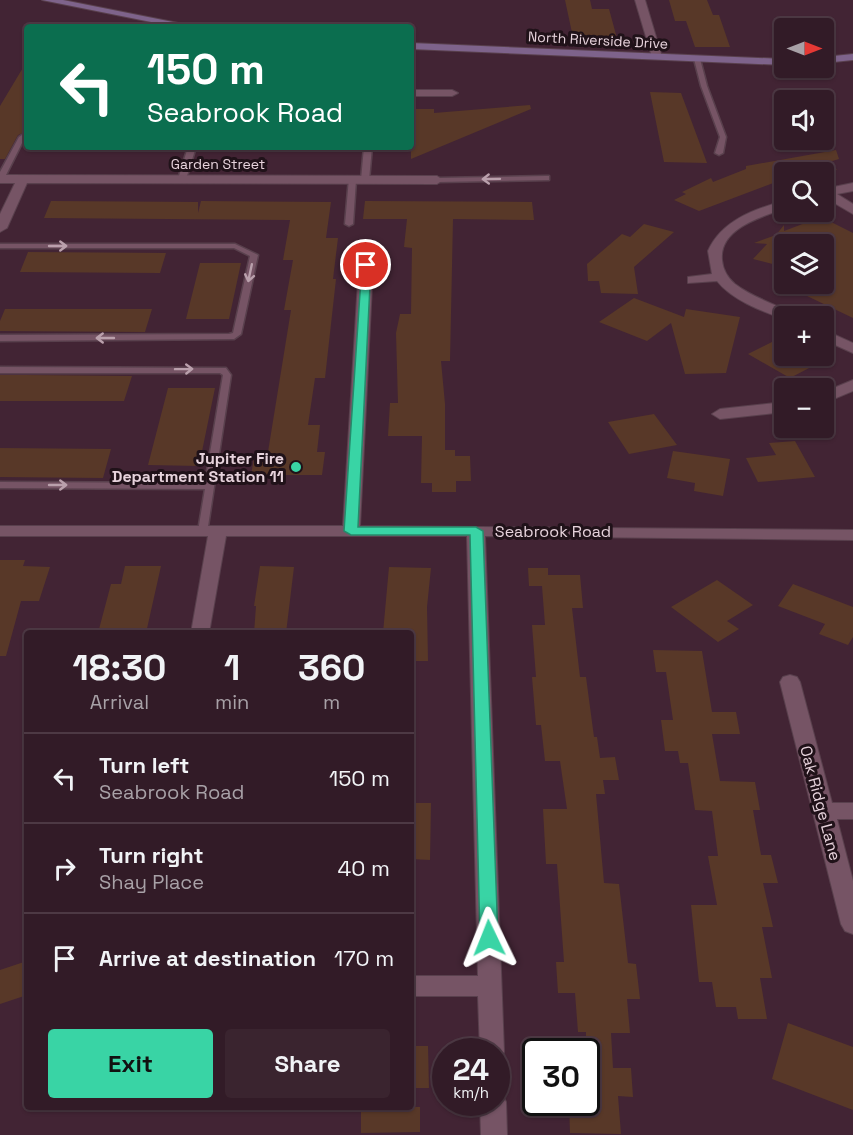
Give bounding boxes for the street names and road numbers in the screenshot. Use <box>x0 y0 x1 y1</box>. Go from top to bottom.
street label: North Riverside Drive <box>528 27 668 53</box>
street label: Garden Street <box>171 155 265 173</box>
street label: Seabrook Road <box>495 521 611 542</box>
street label: Oak Ridge Lane <box>795 743 846 863</box>

